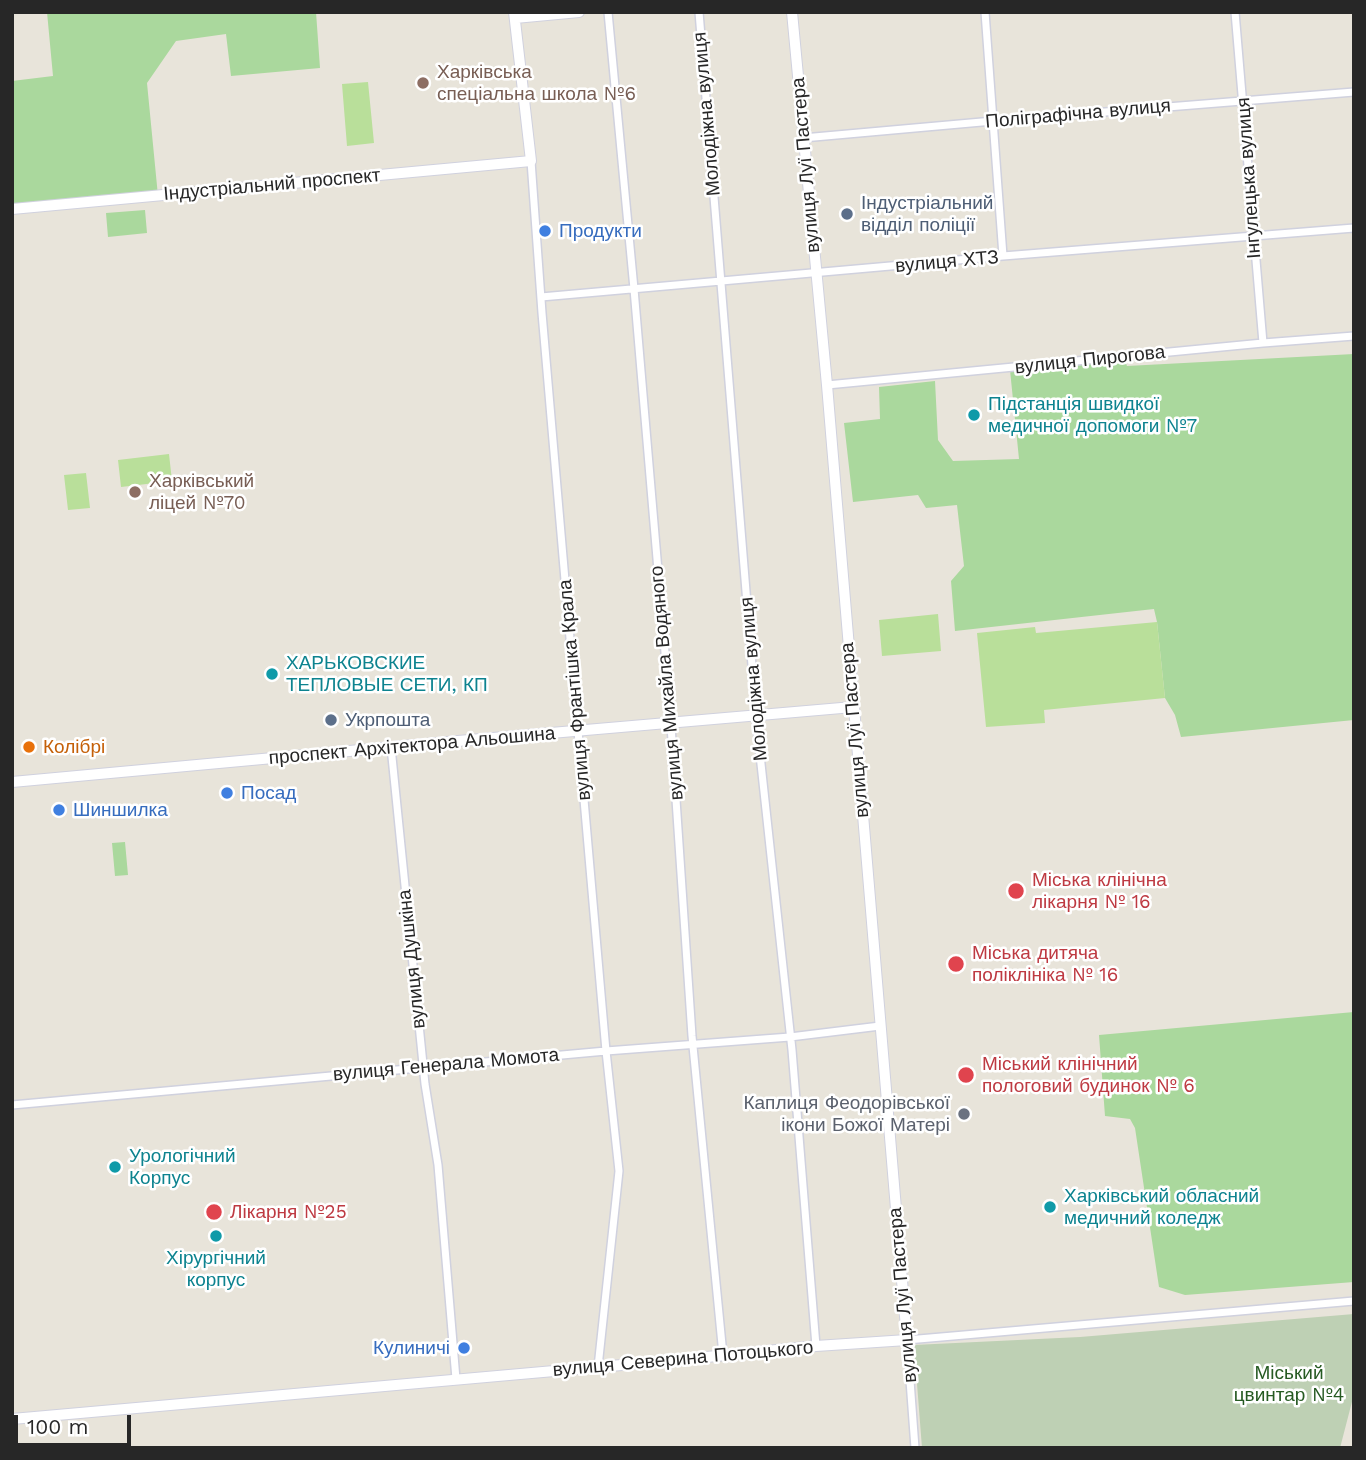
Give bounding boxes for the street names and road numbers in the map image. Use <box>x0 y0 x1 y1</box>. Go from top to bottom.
street label: Молодіжна вулиця <box>688 31 726 197</box>
street label: вулиця Луї Пастера <box>787 76 825 254</box>
street label: Поліграфічна вулиця <box>984 95 1172 133</box>
street label: Інгулецька вулиця <box>1232 97 1266 259</box>
street label: Індустріальний проспект <box>162 164 382 206</box>
street label: вулиця ХТЗ <box>894 246 1000 278</box>
street label: вулиця Пирогова <box>1014 341 1166 379</box>
street label: вулиця Михайла Водяного <box>645 565 689 801</box>
street label: вулиця Франтішка Крала <box>554 578 596 802</box>
street label: Молодіжна вулиця <box>735 596 773 762</box>
street label: вулиця Луї Пастера <box>836 641 874 819</box>
street label: проспект Архітектора Альошина <box>268 722 556 770</box>
street label: вулиця Душкіна <box>393 888 431 1030</box>
street label: вулиця Генерала Момота <box>332 1044 560 1086</box>
street label: вулиця Луї Пастера <box>884 1206 922 1384</box>
street label: вулиця Северина Потоцького <box>552 1336 814 1382</box>

